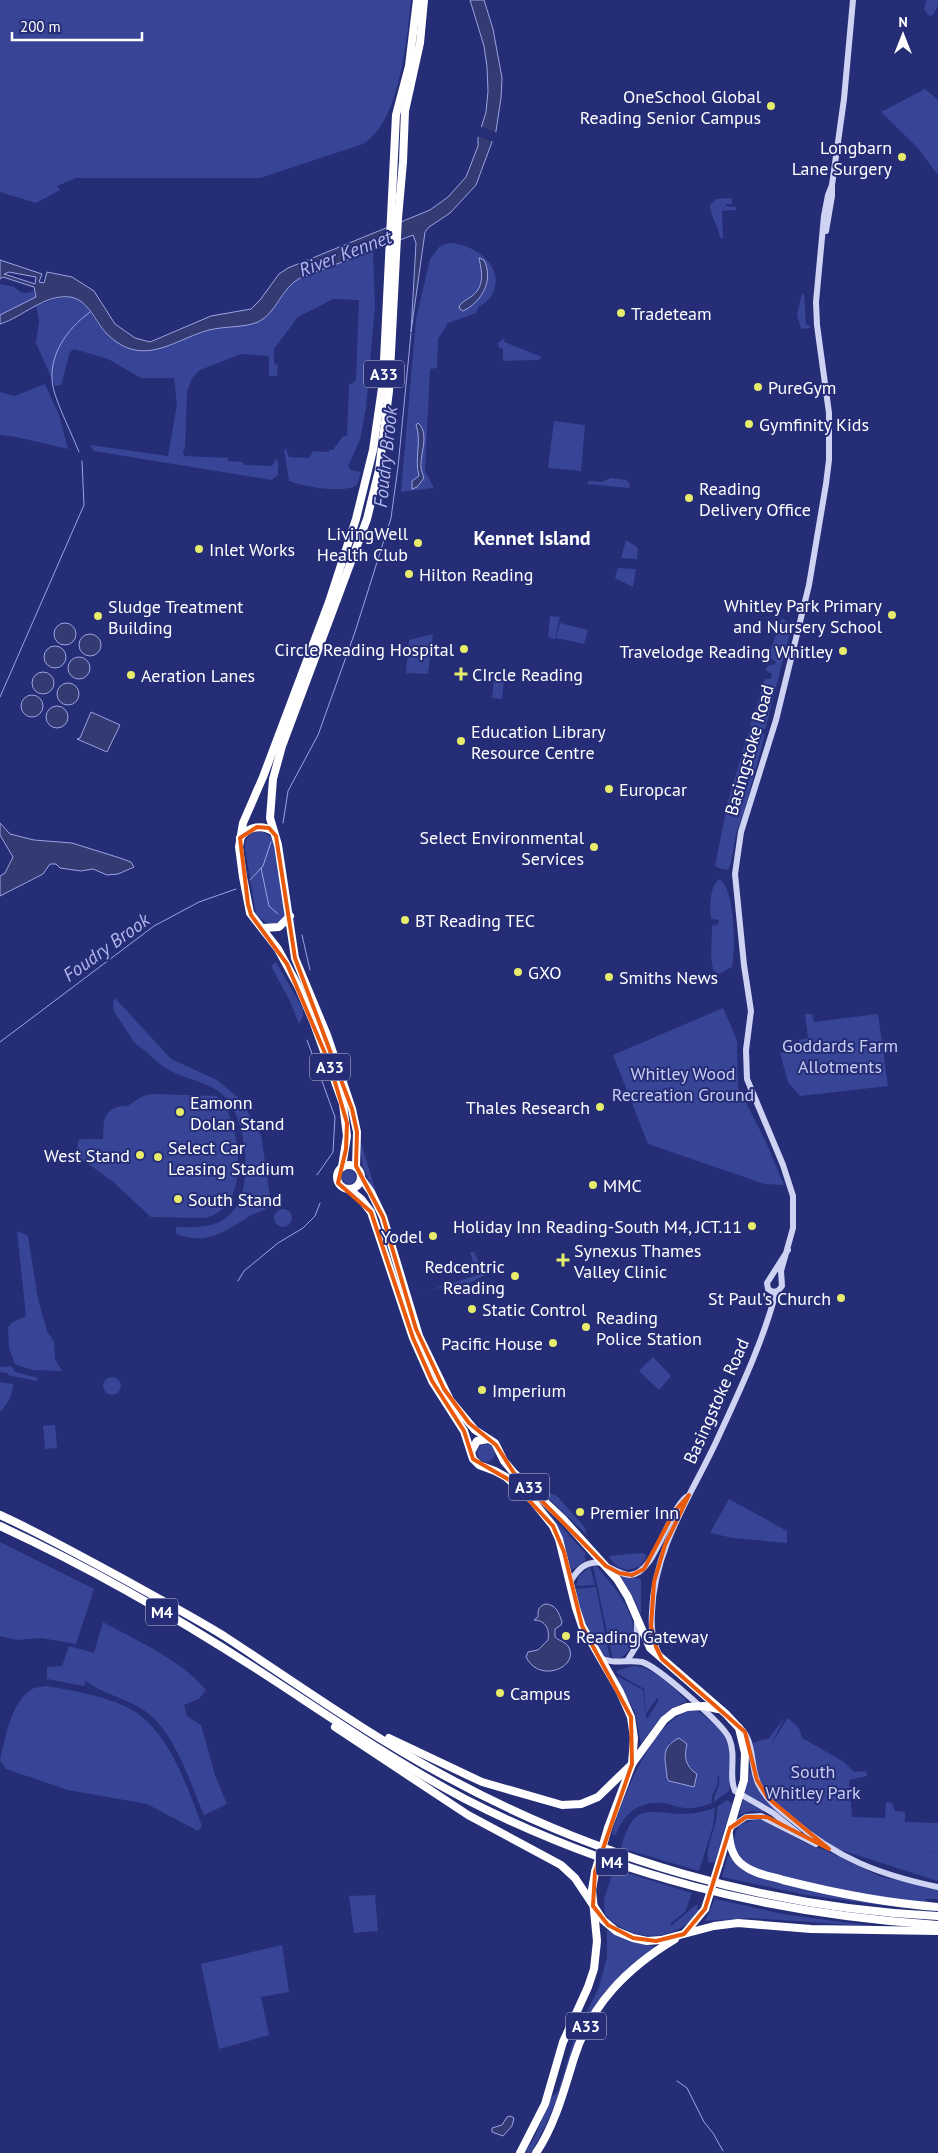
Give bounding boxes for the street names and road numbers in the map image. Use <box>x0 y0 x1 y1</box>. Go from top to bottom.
road number: A33 <box>364 360 404 388</box>
street label: Basingstoke Road <box>719 682 779 818</box>
road number: A33 <box>310 1054 350 1080</box>
street label: Basingstoke Road <box>678 1335 754 1467</box>
road number: A33 <box>509 1474 549 1500</box>
road number: M4 <box>146 1598 178 1625</box>
road number: M4 <box>596 1848 628 1875</box>
road number: A33 <box>566 2012 606 2040</box>

